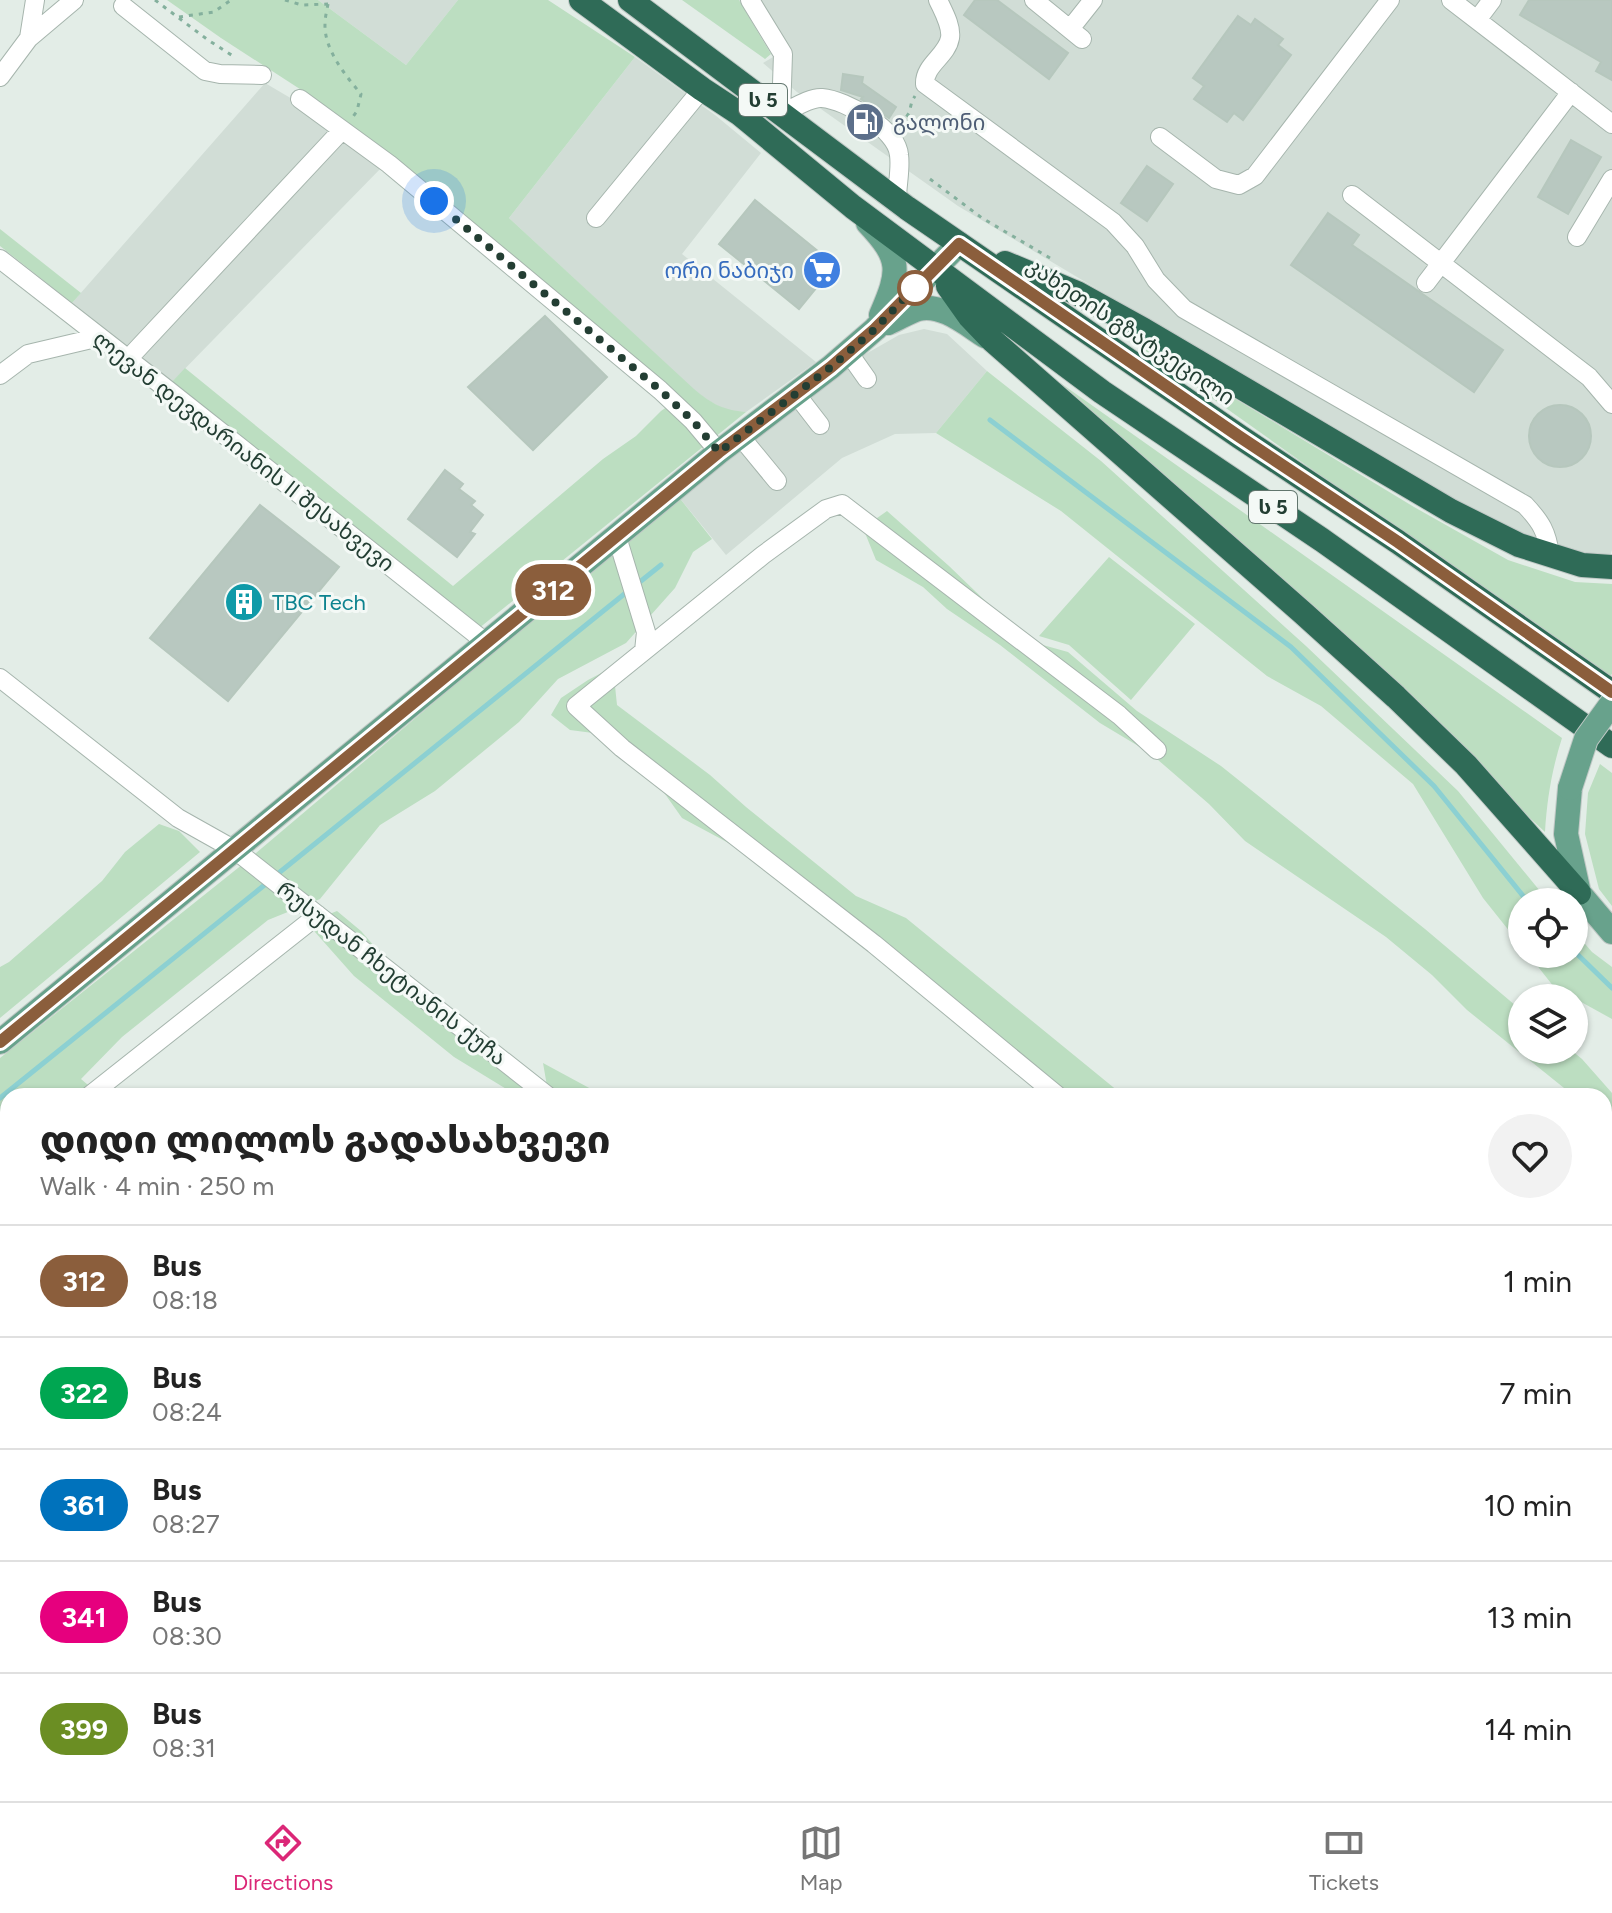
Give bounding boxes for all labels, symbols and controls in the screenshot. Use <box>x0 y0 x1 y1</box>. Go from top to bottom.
road number: ს 5 <box>739 84 787 116</box>
fuel station icon: გალონი <box>844 101 886 143</box>
place label: გალონი <box>893 109 985 136</box>
your location <box>414 181 454 221</box>
supermarket icon: ორი ნაბიჯი <box>801 249 843 291</box>
street label: კახეთის გზატკეცილი <box>1022 252 1240 411</box>
place label: ორი ნაბიჯი <box>664 257 794 284</box>
unlabelled marker <box>898 271 932 305</box>
street label: ლევან დევდარიანის II შესახვევი <box>87 325 400 578</box>
road number: ს 5 <box>1249 491 1297 523</box>
line badge: 312 <box>507 564 599 616</box>
text: 312 <box>531 573 575 607</box>
building icon: TBC Tech <box>223 581 265 623</box>
place label: TBC Tech <box>272 589 366 616</box>
street label: რუსუდან ჩხეტიანის ქუჩა <box>272 875 512 1071</box>
map controls <box>1508 888 1588 1064</box>
button: locate <box>1508 888 1588 968</box>
button: layers <box>1508 984 1588 1064</box>
button: heart <box>1488 1114 1572 1198</box>
text: დიდი ლილოს გადასახვევი <box>40 1117 610 1163</box>
text: Walk · 4 min · 250 m <box>40 1170 274 1202</box>
text: Bus <box>152 1247 201 1284</box>
text: 1 min <box>1503 1263 1572 1300</box>
text: 312 <box>62 1264 106 1298</box>
text: 08:18 <box>152 1284 218 1316</box>
text: Bus <box>152 1359 201 1396</box>
text: 7 min <box>1499 1375 1572 1412</box>
text: 322 <box>60 1376 108 1410</box>
text: 08:24 <box>152 1396 222 1428</box>
text: Bus <box>152 1471 201 1508</box>
text: 10 min <box>1484 1487 1572 1524</box>
text: 361 <box>62 1488 106 1522</box>
text: 08:27 <box>152 1508 220 1540</box>
text: Bus <box>152 1583 201 1620</box>
text: 13 min <box>1487 1599 1572 1636</box>
text: 341 <box>61 1600 107 1634</box>
text: 08:30 <box>152 1620 222 1652</box>
text: Bus <box>152 1695 201 1732</box>
text: 14 min <box>1484 1711 1572 1748</box>
text: 399 <box>60 1712 108 1746</box>
text: 08:31 <box>152 1732 216 1764</box>
tab: Directions <box>233 1821 333 1896</box>
tab: Map <box>799 1821 843 1896</box>
tab: Tickets <box>1309 1821 1379 1896</box>

